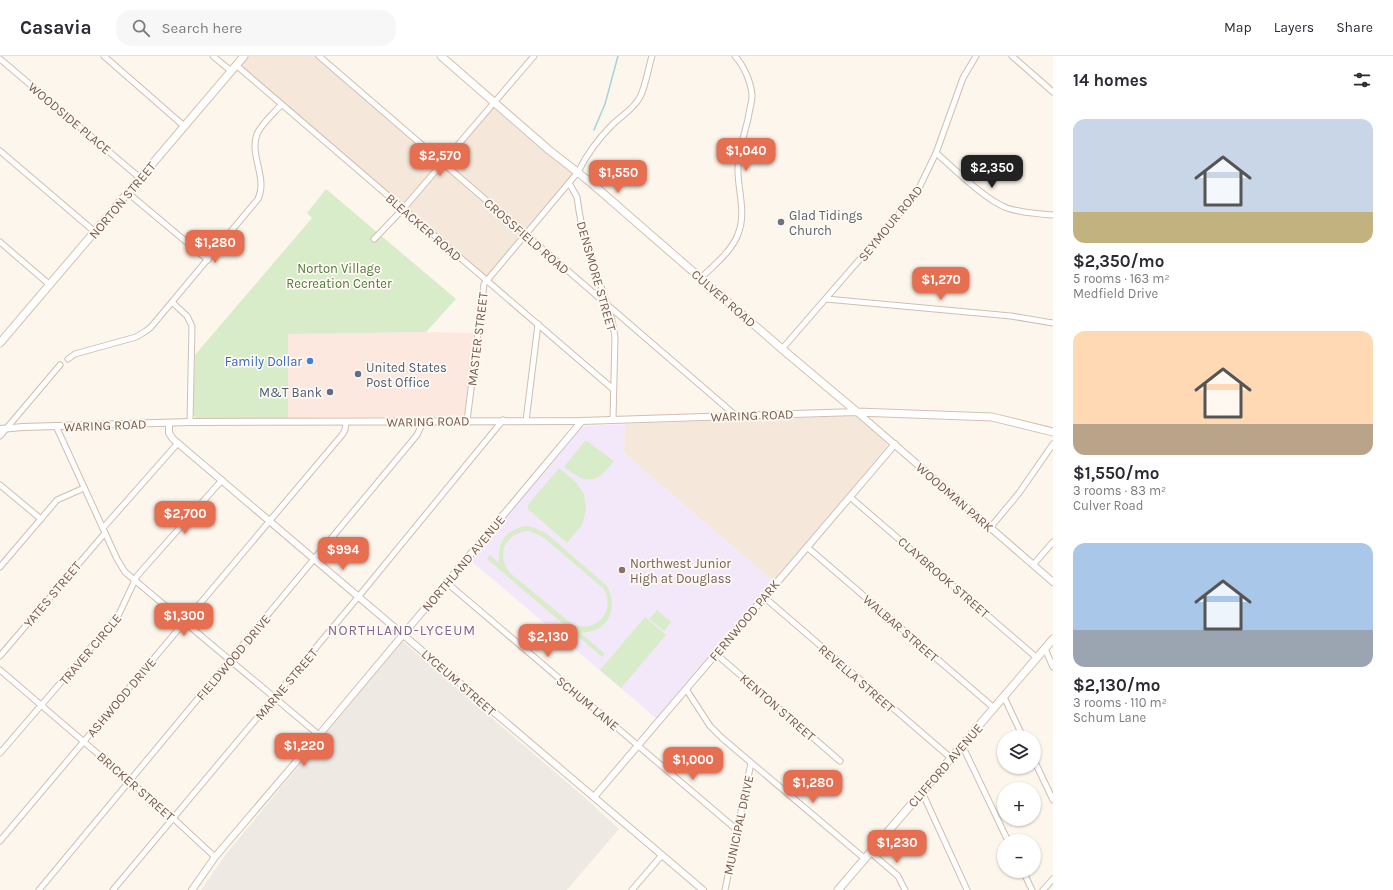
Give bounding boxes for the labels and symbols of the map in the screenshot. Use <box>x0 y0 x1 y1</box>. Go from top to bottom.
street label: WOODSIDE PLACE <box>25 79 114 157</box>
pin: $1,040 <box>713 138 779 172</box>
pin: $2,570 <box>407 143 473 177</box>
pin: $2,350 <box>959 155 1025 189</box>
street label: NORTON STREET <box>86 159 159 242</box>
pin: $1,550 <box>585 160 651 194</box>
street label: SEYMOUR ROAD <box>855 182 926 264</box>
street label: BLEACKER ROAD <box>383 190 465 264</box>
street label: CROSSFIELD ROAD <box>481 195 572 277</box>
place label: Glad Tidings Church <box>789 208 863 238</box>
marker: Glad Tidings Church <box>776 217 786 227</box>
street label: DENSMORE STREET <box>574 219 620 333</box>
pin: $1,280 <box>182 230 248 264</box>
park label: Norton Village Recreation Center <box>286 261 392 291</box>
street label: CULVER ROAD <box>689 266 759 330</box>
pin: $1,270 <box>908 267 974 301</box>
street label: MASTER STREET <box>464 291 491 387</box>
place label: Family Dollar <box>225 354 302 369</box>
marker: Family Dollar <box>305 356 315 366</box>
place label: United States Post Office <box>366 360 447 390</box>
marker: United States Post Office <box>353 369 363 379</box>
place label: M&T Bank <box>259 385 322 400</box>
marker: M&T Bank <box>325 387 335 397</box>
street label: WARING ROAD <box>710 407 794 424</box>
street label: WARING ROAD <box>386 413 470 430</box>
street label: WARING ROAD <box>63 417 147 434</box>
street label: WOODMAN PARK <box>913 460 996 535</box>
pin: $2,700 <box>152 501 218 535</box>
street label: NORTHLAND AVENUE <box>419 512 508 614</box>
street label: CLAYBROOK STREET <box>895 534 993 621</box>
pin: $994 <box>319 537 367 571</box>
place label: Northwest Junior High at Douglass <box>630 556 731 586</box>
street label: YATES STREET <box>20 558 85 630</box>
marker: Northwest Junior High at Douglass <box>617 565 627 575</box>
street label: FERNWOOD PARK <box>706 577 783 664</box>
street label: WALBAR STREET <box>860 592 942 665</box>
pin: $1,300 <box>151 603 217 637</box>
street label: TRAVER CIRCLE <box>56 611 124 688</box>
street label: FIELDWOOD DRIVE <box>193 611 274 703</box>
district label: NORTHLAND-LYCEUM <box>328 622 476 639</box>
pin: $2,130 <box>515 624 581 658</box>
street label: REVELLA STREET <box>816 641 898 716</box>
street label: MARNE STREET <box>252 645 321 723</box>
street label: LYCEUM STREET <box>418 646 499 719</box>
street label: ASHWOOD DRIVE <box>84 655 159 740</box>
street label: KENTON STREET <box>737 671 819 744</box>
street label: SCHUM LANE <box>553 673 622 734</box>
street label: CLIFFORD AVENUE <box>905 721 986 810</box>
pin: $1,220 <box>271 733 337 767</box>
pin: $1,000 <box>660 747 726 781</box>
street label: BRICKER STREET <box>94 749 178 824</box>
pin: $1,280 <box>780 770 846 804</box>
street label: MUNICIPAL DRIVE <box>721 774 756 876</box>
pin: $1,230 <box>864 830 930 864</box>

